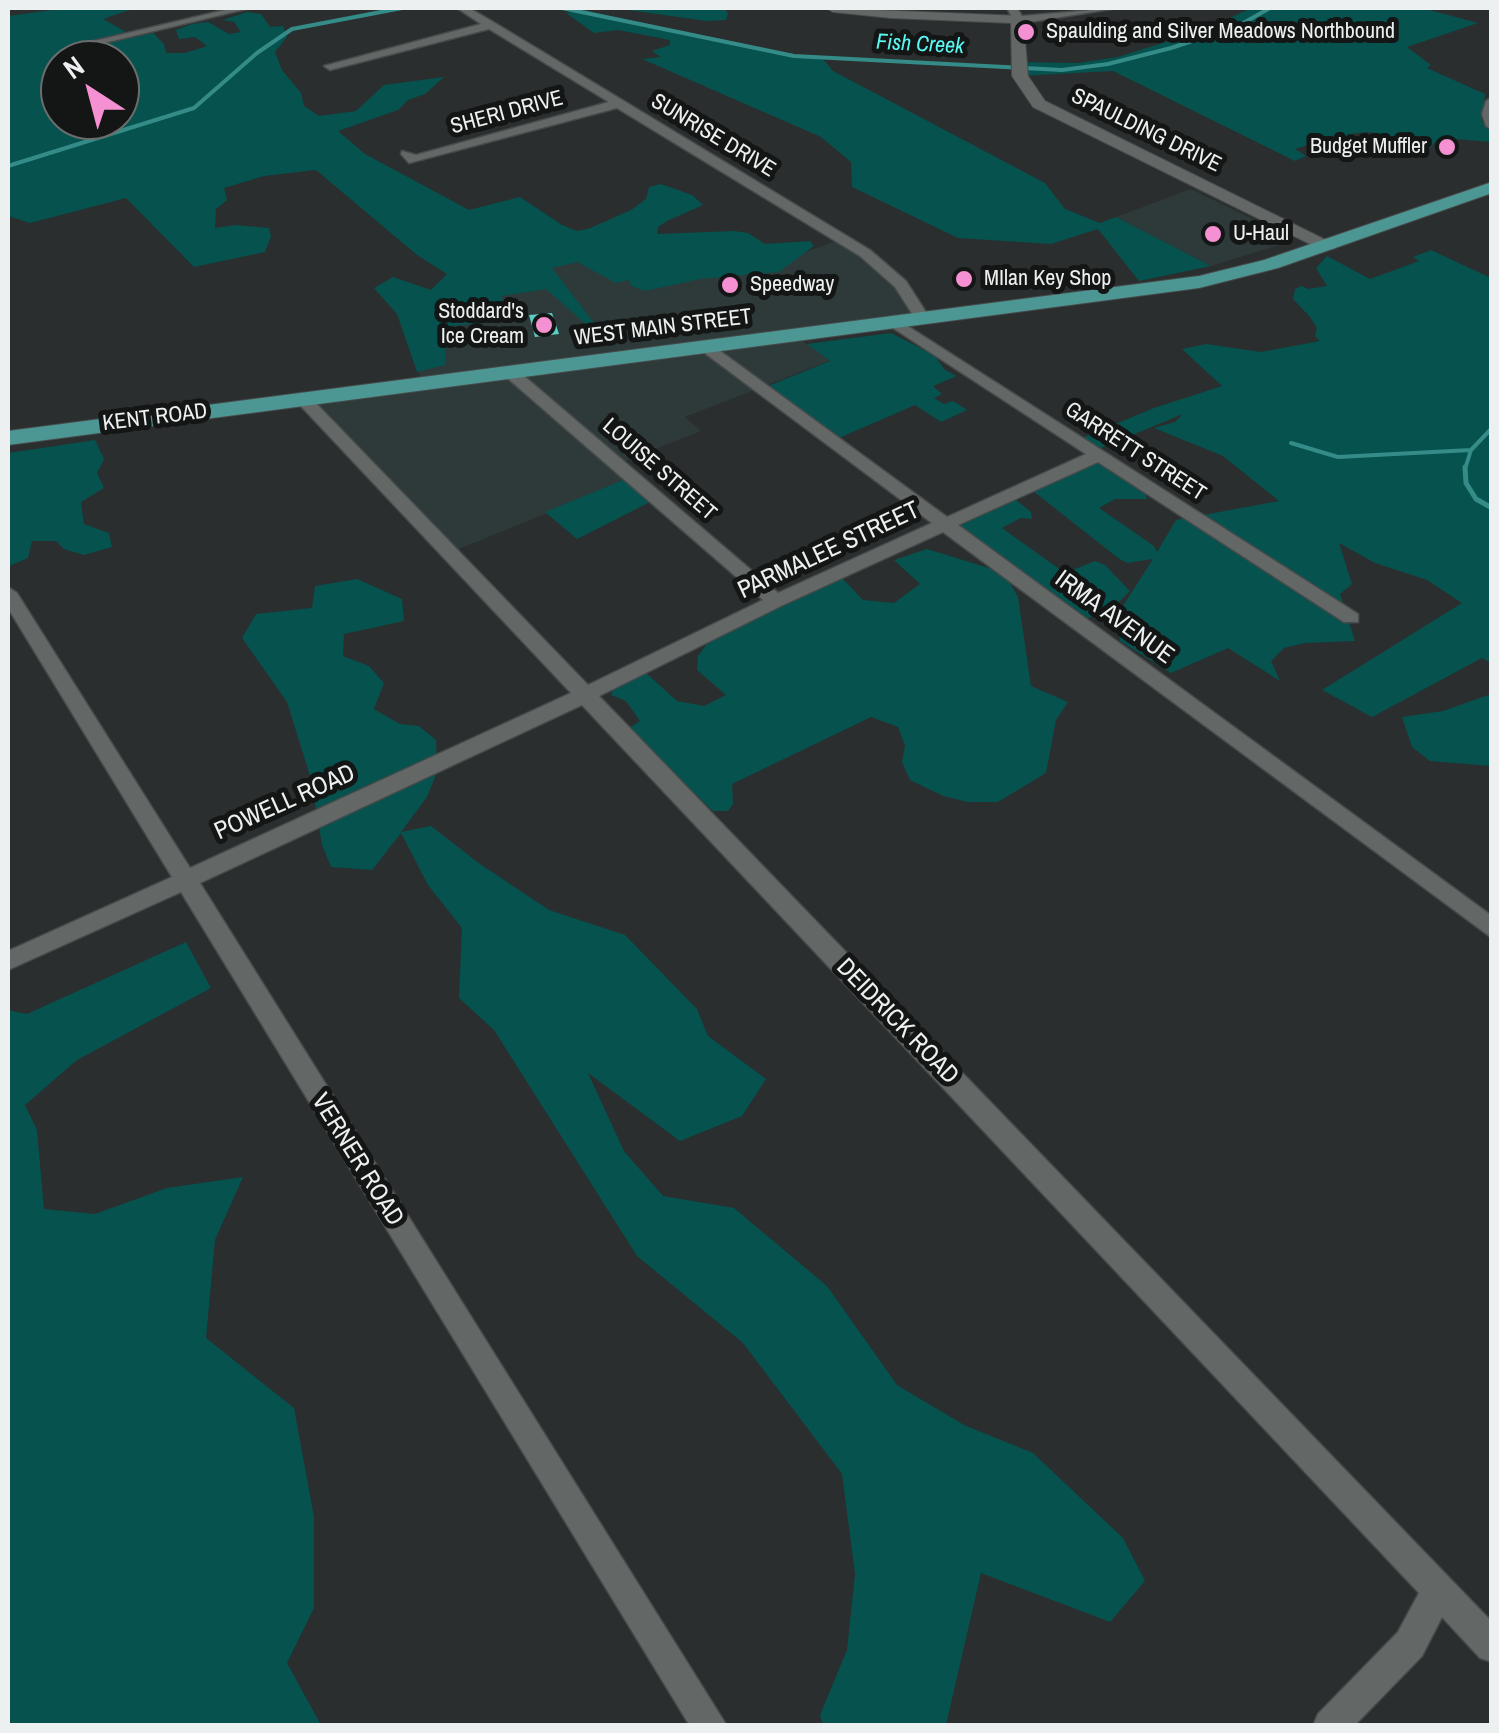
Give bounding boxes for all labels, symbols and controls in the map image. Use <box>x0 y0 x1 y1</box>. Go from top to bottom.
place label: Spaulding and Silver Meadows Northbound <box>1046 19 1395 45</box>
marker: Spaulding and Silver Meadows Northbound <box>1015 21 1037 43</box>
water label: Fish Creek <box>875 30 965 60</box>
north arrow <box>40 40 140 140</box>
text: N <box>56 47 91 88</box>
street label: SPAULDING DRIVE <box>1067 83 1225 179</box>
street label: SHERI DRIVE <box>448 85 566 141</box>
street label: SUNRISE DRIVE <box>646 89 780 183</box>
place label: Budget Muffler <box>1310 134 1427 160</box>
marker: Budget Muffler <box>1436 136 1458 158</box>
place label: U-Haul <box>1233 221 1289 247</box>
marker: U-Haul <box>1202 223 1224 245</box>
place label: MIlan Key Shop <box>984 266 1111 292</box>
marker: MIlan Key Shop <box>953 268 975 290</box>
place label: Speedway <box>750 272 834 298</box>
marker: Speedway <box>719 274 741 296</box>
place label: Stoddard's Ice Cream <box>438 299 524 350</box>
street label: WEST MAIN STREET <box>573 304 753 352</box>
marker: Stoddard's Ice Cream <box>533 314 555 336</box>
street label: GARRETT STREET <box>1060 397 1210 507</box>
street label: KENT ROAD <box>101 398 209 438</box>
street label: LOUISE STREET <box>597 413 721 527</box>
street label: PARMALEE STREET <box>734 496 924 606</box>
street label: IRMA AVENUE <box>1049 565 1179 671</box>
street label: POWELL ROAD <box>210 759 360 847</box>
street label: DEIDRICK ROAD <box>830 953 964 1091</box>
street label: VERNER ROAD <box>304 1088 410 1232</box>

